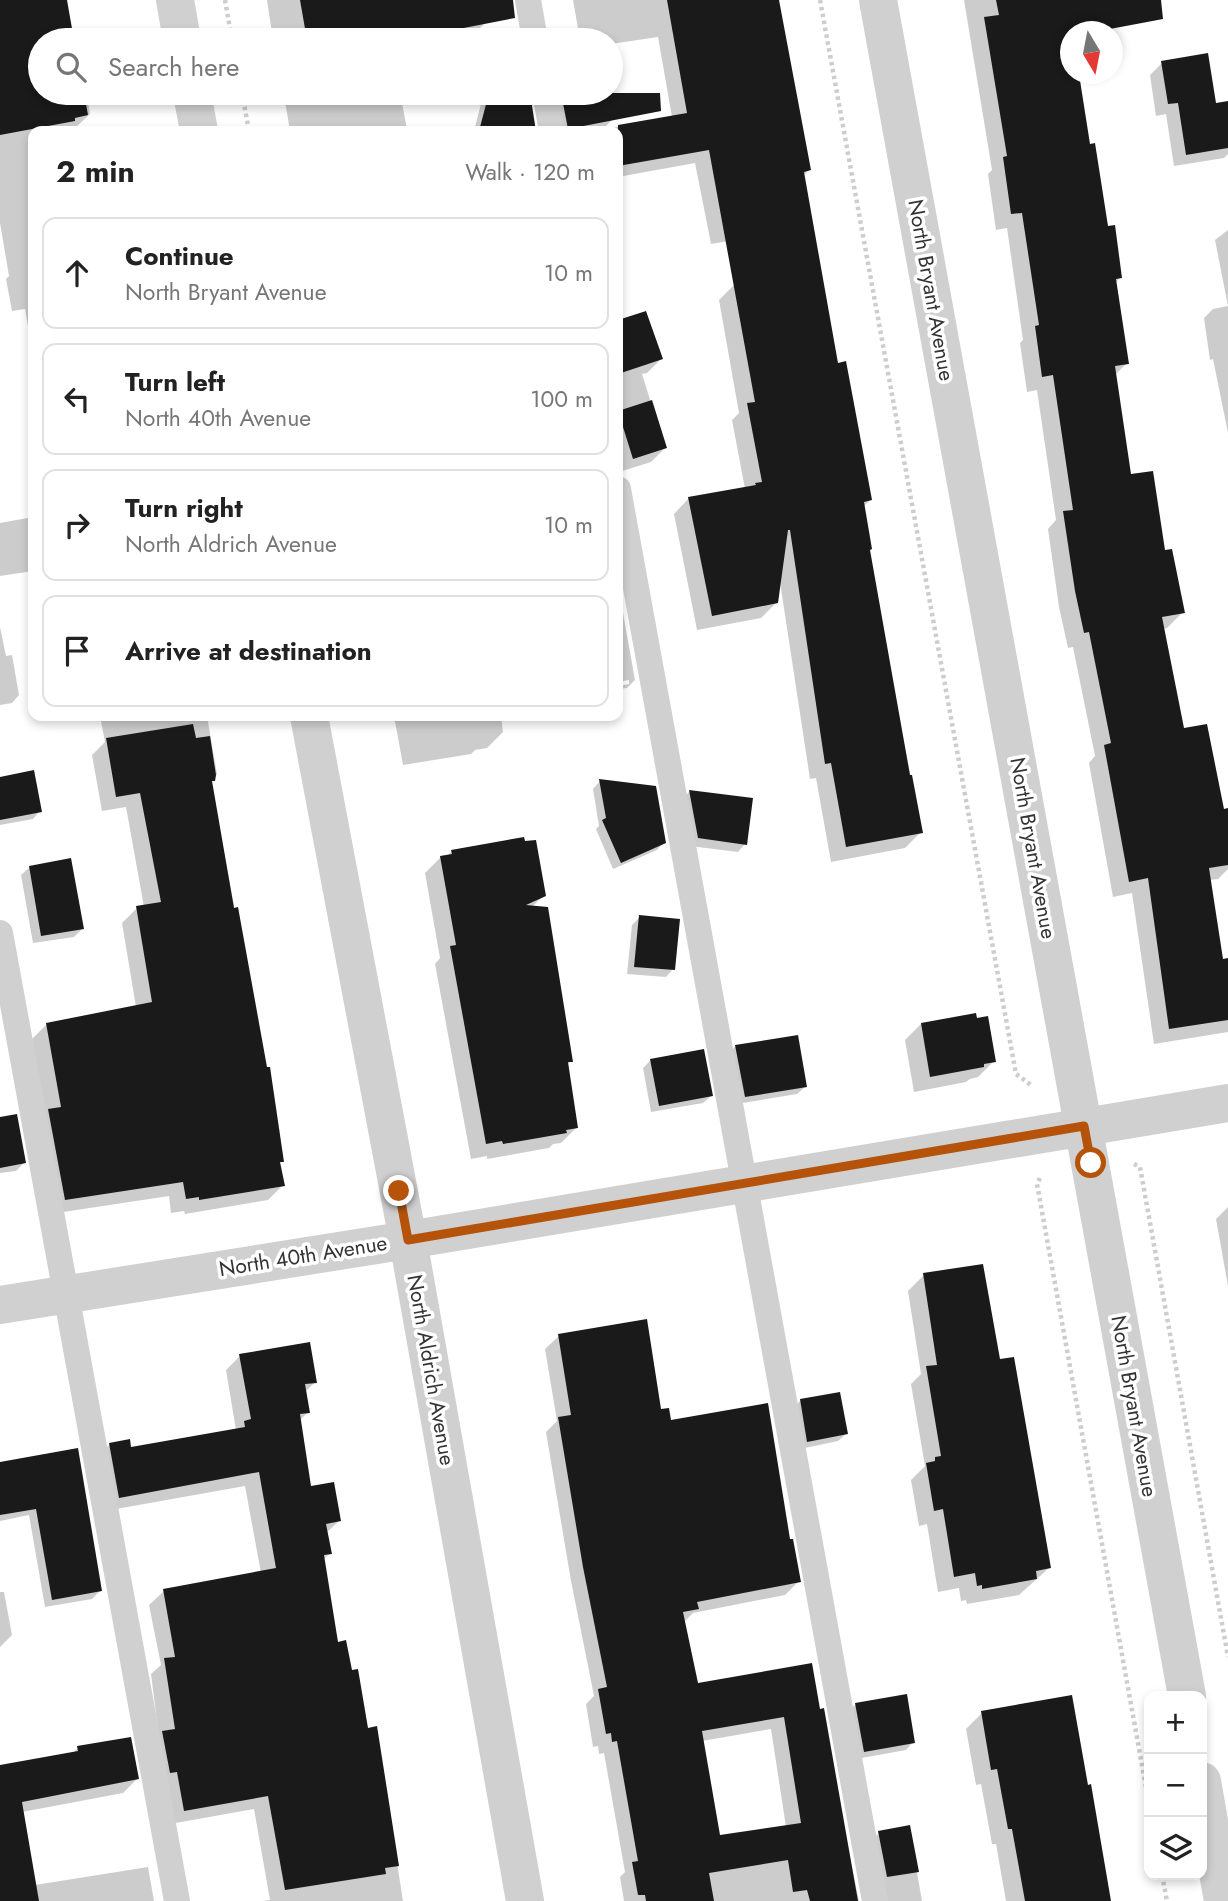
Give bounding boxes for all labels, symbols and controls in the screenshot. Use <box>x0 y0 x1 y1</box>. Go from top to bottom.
north arrow <box>1060 21 1123 84</box>
search box <box>28 28 623 105</box>
icon: search <box>52 48 90 86</box>
text: Search here <box>108 48 240 86</box>
text: 2 min <box>56 150 135 193</box>
text: Walk · 120 m <box>465 155 595 189</box>
street label: North Bryant Avenue <box>900 197 962 383</box>
text: Continue <box>125 237 234 275</box>
icon: ahead <box>58 254 96 292</box>
text: 10 m <box>544 256 593 290</box>
text: North Bryant Avenue <box>125 275 327 309</box>
text: Turn left <box>125 363 225 401</box>
icon: left <box>58 380 96 418</box>
text: 100 m <box>530 382 593 416</box>
text: North 40th Avenue <box>125 401 311 435</box>
text: Turn right <box>125 489 243 527</box>
icon: right <box>58 506 96 544</box>
text: 10 m <box>544 508 593 542</box>
text: North Aldrich Avenue <box>125 527 337 561</box>
icon: arrive <box>58 632 96 670</box>
text: Arrive at destination <box>125 632 372 670</box>
street label: North Bryant Avenue <box>1002 755 1064 941</box>
route start <box>1075 1147 1106 1178</box>
route end <box>383 1175 414 1206</box>
street label: North 40th Avenue <box>217 1228 389 1284</box>
street label: North Aldrich Avenue <box>399 1272 463 1468</box>
street label: North Bryant Avenue <box>1103 1313 1165 1499</box>
map controls <box>1144 1691 1207 1880</box>
button: + <box>1144 1691 1207 1754</box>
button: − <box>1144 1754 1207 1817</box>
button: layers <box>1144 1817 1207 1880</box>

